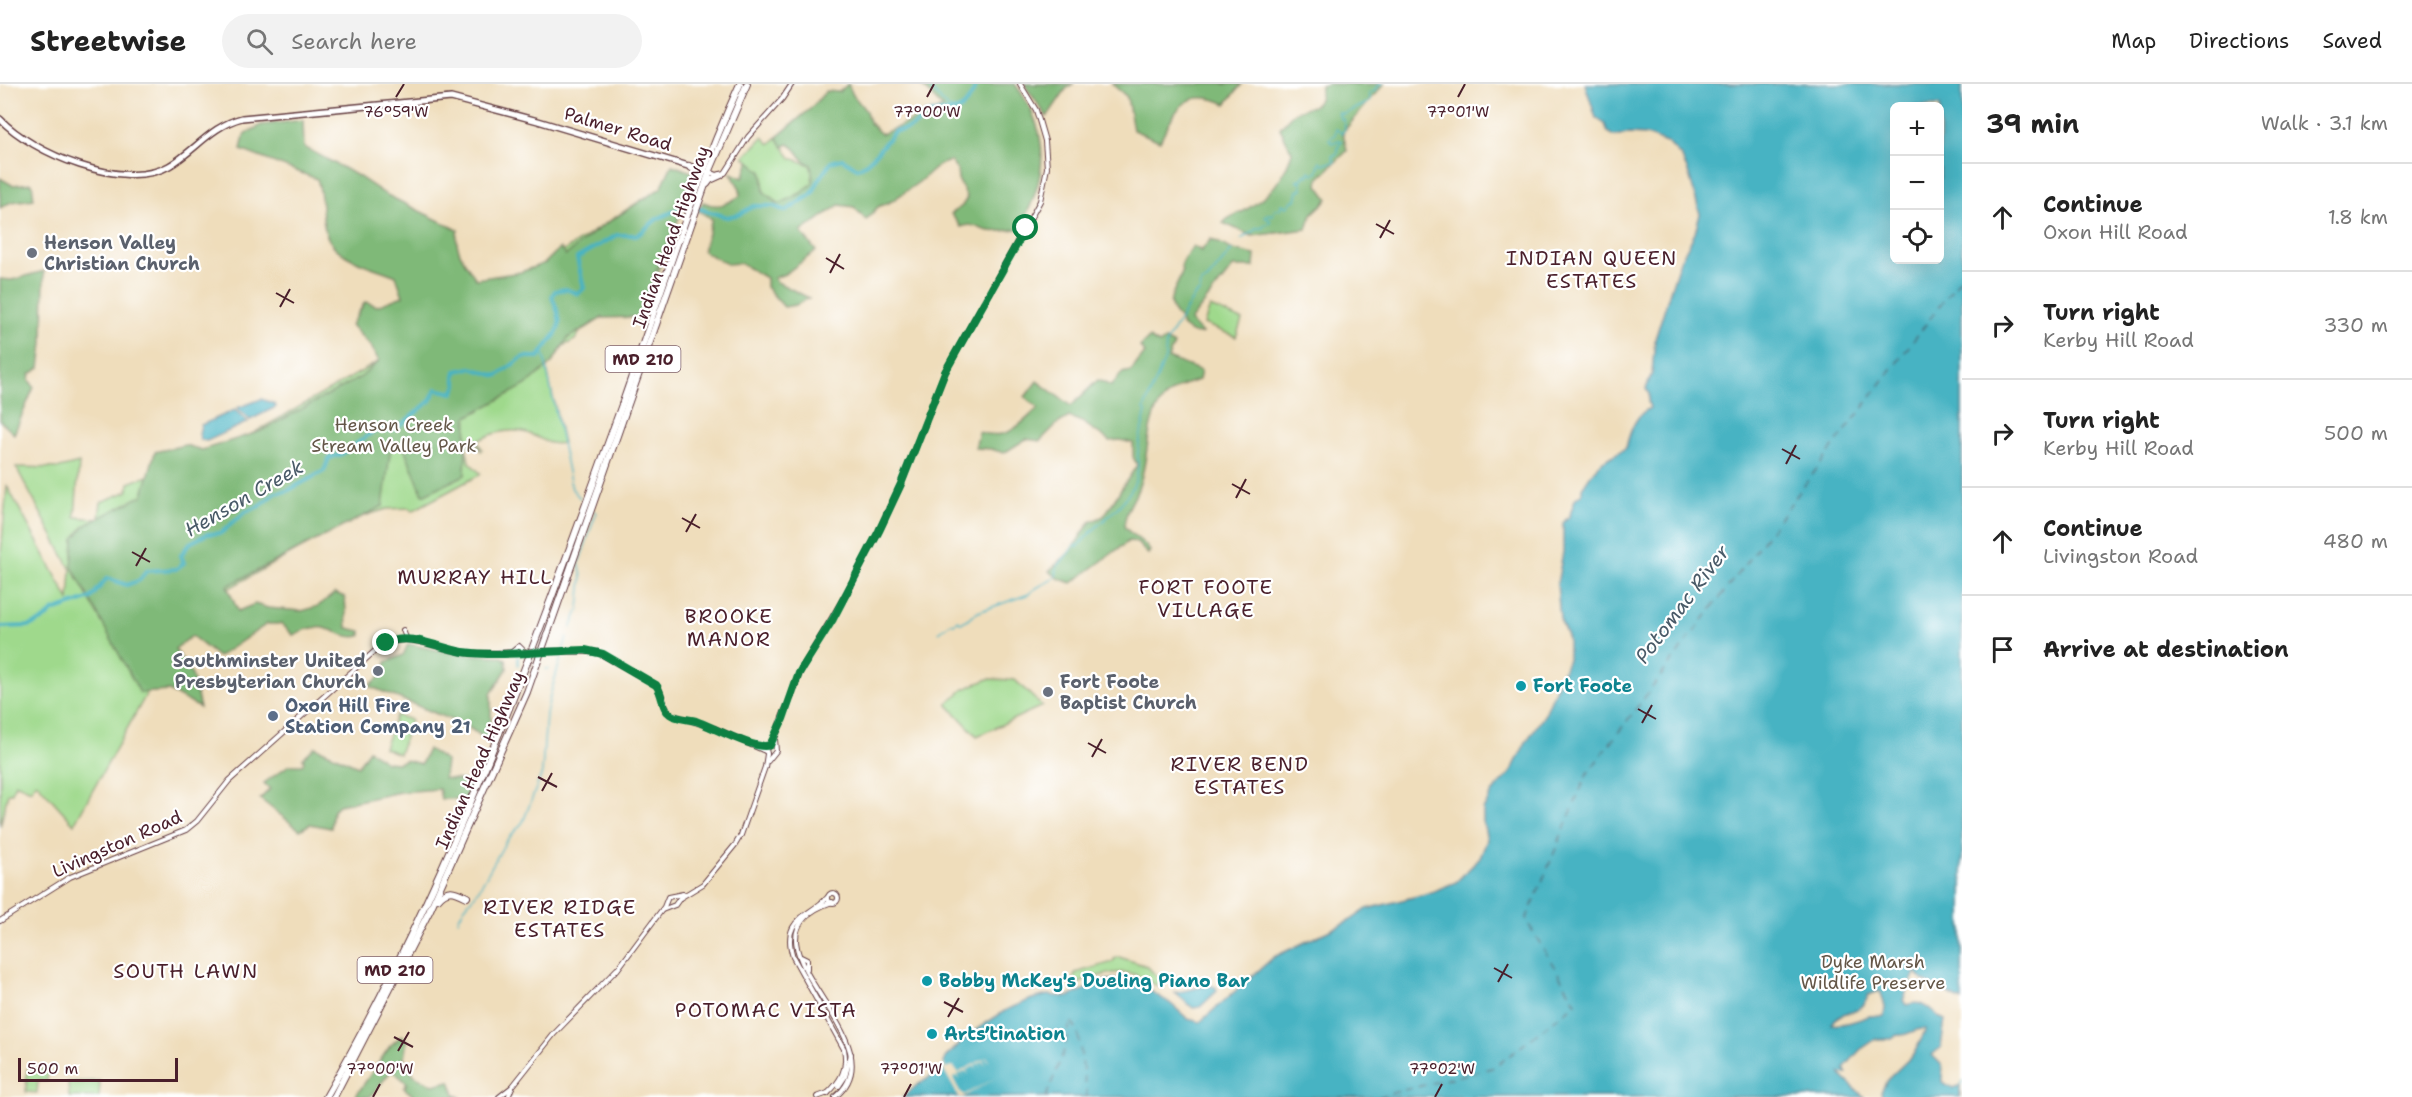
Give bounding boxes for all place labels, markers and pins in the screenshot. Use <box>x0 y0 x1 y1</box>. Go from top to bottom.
place label: Henson Valley Christian Church <box>44 231 200 276</box>
marker: Henson Valley Christian Church <box>25 246 39 260</box>
place label: Southminster United Presbyterian Church <box>173 649 366 694</box>
marker: Southminster United Presbyterian Church <box>371 664 385 678</box>
place label: Fort Foote Baptist Church <box>1060 670 1197 715</box>
place label: Fort Foote <box>1533 674 1632 698</box>
marker: Fort Foote <box>1514 679 1528 693</box>
marker: Fort Foote Baptist Church <box>1041 685 1055 699</box>
place label: Oxon Hill Fire Station Company 21 <box>285 694 471 739</box>
marker: Oxon Hill Fire Station Company 21 <box>266 709 280 723</box>
place label: Bobby McKey's Dueling Piano Bar <box>939 969 1250 993</box>
marker: Bobby McKey's Dueling Piano Bar <box>920 974 934 988</box>
place label: Arts’tination <box>944 1022 1065 1046</box>
marker: Arts’tination <box>925 1027 939 1041</box>

